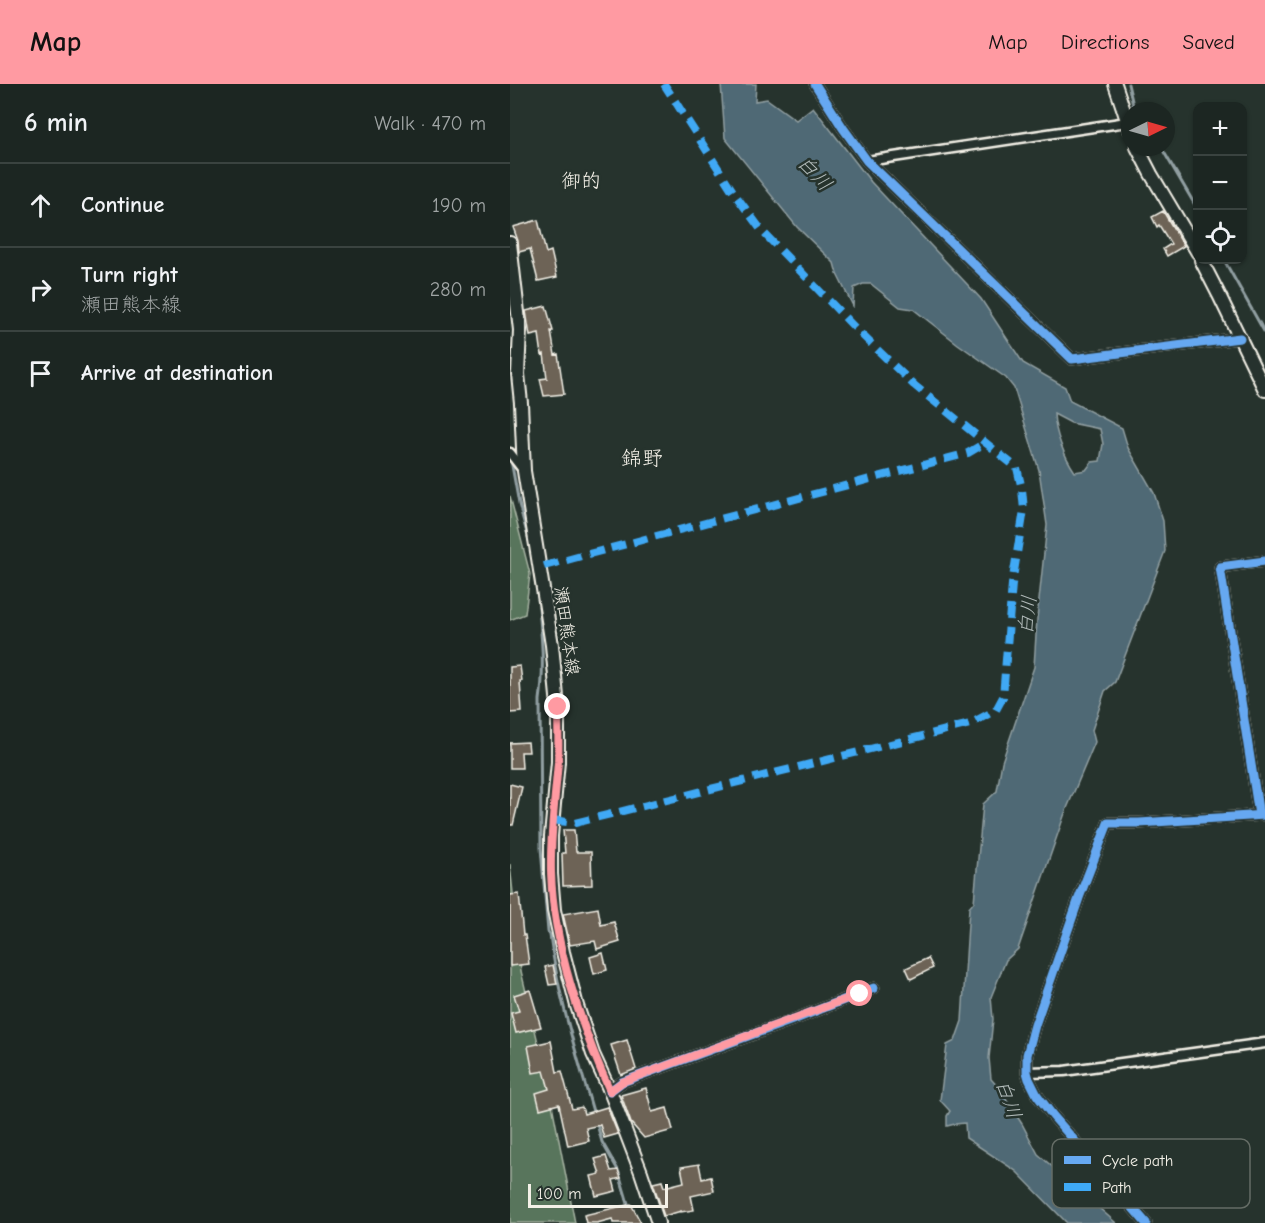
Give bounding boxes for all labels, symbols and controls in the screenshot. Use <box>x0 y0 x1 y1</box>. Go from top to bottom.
text: Map <box>30 26 81 58</box>
text: Map <box>988 30 1028 54</box>
text: Directions <box>1061 30 1150 54</box>
text: Saved <box>1183 30 1235 54</box>
north arrow <box>1121 102 1175 156</box>
map controls <box>1193 102 1247 264</box>
button: + <box>1193 102 1247 156</box>
text: 6 min <box>24 108 88 138</box>
text: Walk · 470 m <box>374 112 486 135</box>
water label: 白川 <box>793 151 837 196</box>
button: − <box>1193 156 1247 210</box>
district label: 御的 <box>561 169 601 192</box>
icon: ahead <box>24 189 57 222</box>
text: Continue <box>81 192 164 218</box>
text: 190 m <box>432 194 486 217</box>
button: locate <box>1193 210 1247 264</box>
text: Turn right <box>81 262 178 288</box>
icon: right <box>24 273 57 306</box>
text: 280 m <box>430 278 486 301</box>
text: 瀬田熊本線 <box>81 293 181 316</box>
icon: arrive <box>24 357 57 390</box>
text: Arrive at destination <box>81 360 273 386</box>
district label: 錦野 <box>621 446 663 470</box>
street label: 瀬田熊本線 <box>550 585 583 677</box>
water label: 白川 <box>1014 594 1041 636</box>
route end <box>544 693 570 719</box>
route start <box>846 980 872 1006</box>
water label: 白川 <box>991 1077 1026 1122</box>
legend <box>1052 1139 1250 1208</box>
text: Cycle path <box>1102 1152 1173 1170</box>
text: Path <box>1102 1179 1132 1197</box>
scale bar <box>528 1181 668 1208</box>
text: 100 m <box>537 1185 581 1203</box>

